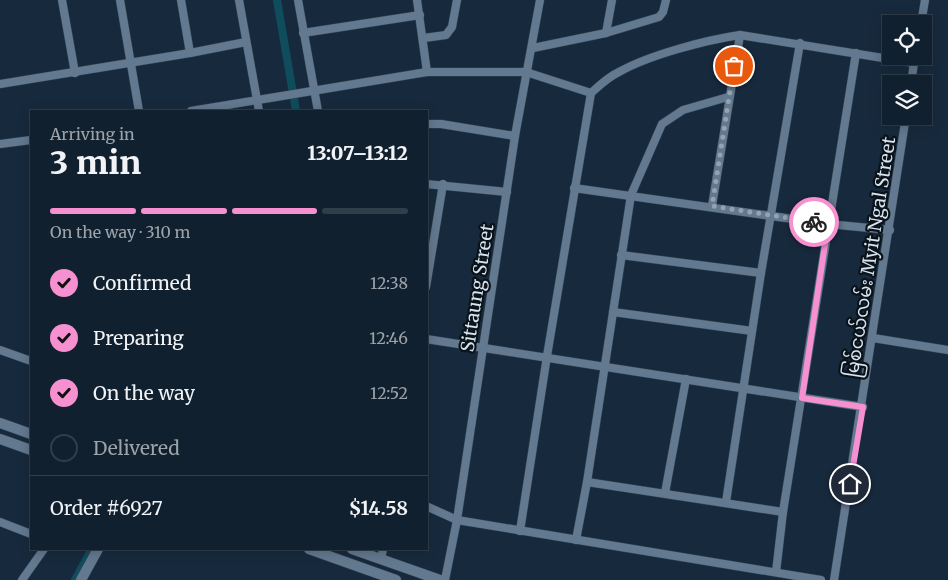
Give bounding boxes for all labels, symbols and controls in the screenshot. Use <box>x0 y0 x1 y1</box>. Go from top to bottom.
map controls <box>882 15 932 125</box>
button: locate <box>882 15 932 65</box>
pin <box>713 45 755 87</box>
icon: bag <box>720 52 748 80</box>
button: layers <box>882 75 932 125</box>
text: Arriving in <box>50 124 135 144</box>
street label: မြစ်ငယ်လမ်း Myit Ngal Street <box>839 135 904 380</box>
text: 13:07–13:12 <box>307 141 408 165</box>
text: 3 min <box>50 143 141 183</box>
courier <box>789 197 839 247</box>
icon: bike <box>800 208 828 236</box>
text: On the way · 310 m <box>50 222 190 242</box>
street label: Sittaung Street <box>456 222 498 354</box>
icon: check <box>50 269 78 297</box>
text: Confirmed <box>93 271 191 295</box>
text: 12:38 <box>370 273 408 293</box>
icon: check <box>50 324 78 352</box>
text: Preparing <box>93 326 184 350</box>
text: 12:46 <box>369 328 408 348</box>
icon: check <box>50 379 78 407</box>
text: On the way <box>93 381 195 405</box>
text: 12:52 <box>370 383 408 403</box>
text: Delivered <box>93 436 180 460</box>
pin <box>829 463 871 505</box>
icon: home <box>836 470 864 498</box>
text: Order #6927 <box>50 496 163 520</box>
text: $14.58 <box>349 496 408 520</box>

